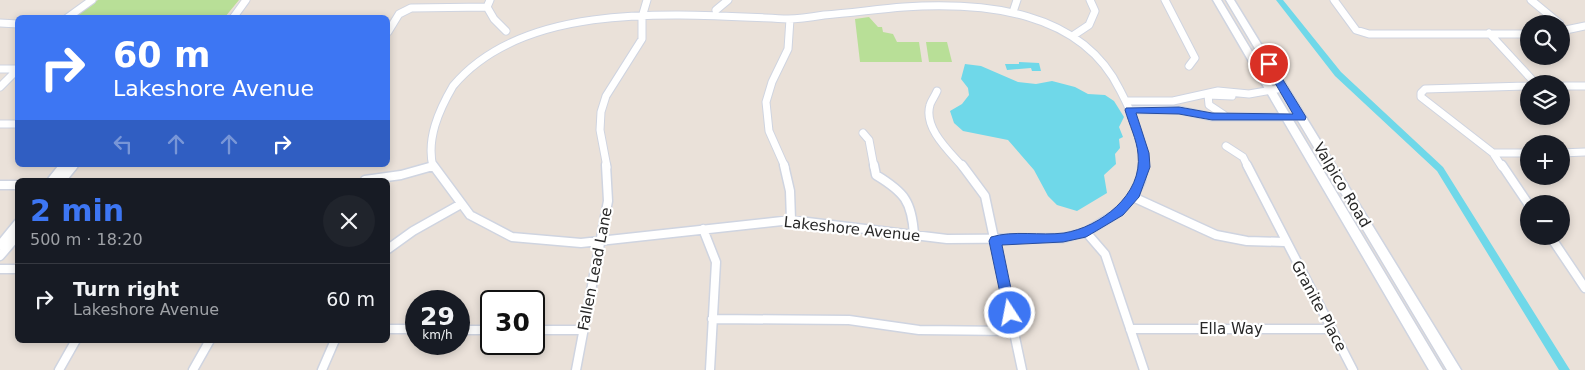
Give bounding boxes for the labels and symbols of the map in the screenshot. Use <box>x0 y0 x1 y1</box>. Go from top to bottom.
pin <box>1248 43 1290 85</box>
street label: Valpico Road <box>1310 139 1374 231</box>
street label: Fallen Lead Lane <box>574 206 616 332</box>
street label: Lakeshore Avenue <box>783 213 921 245</box>
street label: Granite Place <box>1287 257 1351 355</box>
position arrow <box>983 286 1035 338</box>
speed limit sign: 30 <box>480 290 545 355</box>
street label: Ella Way <box>1199 320 1263 338</box>

